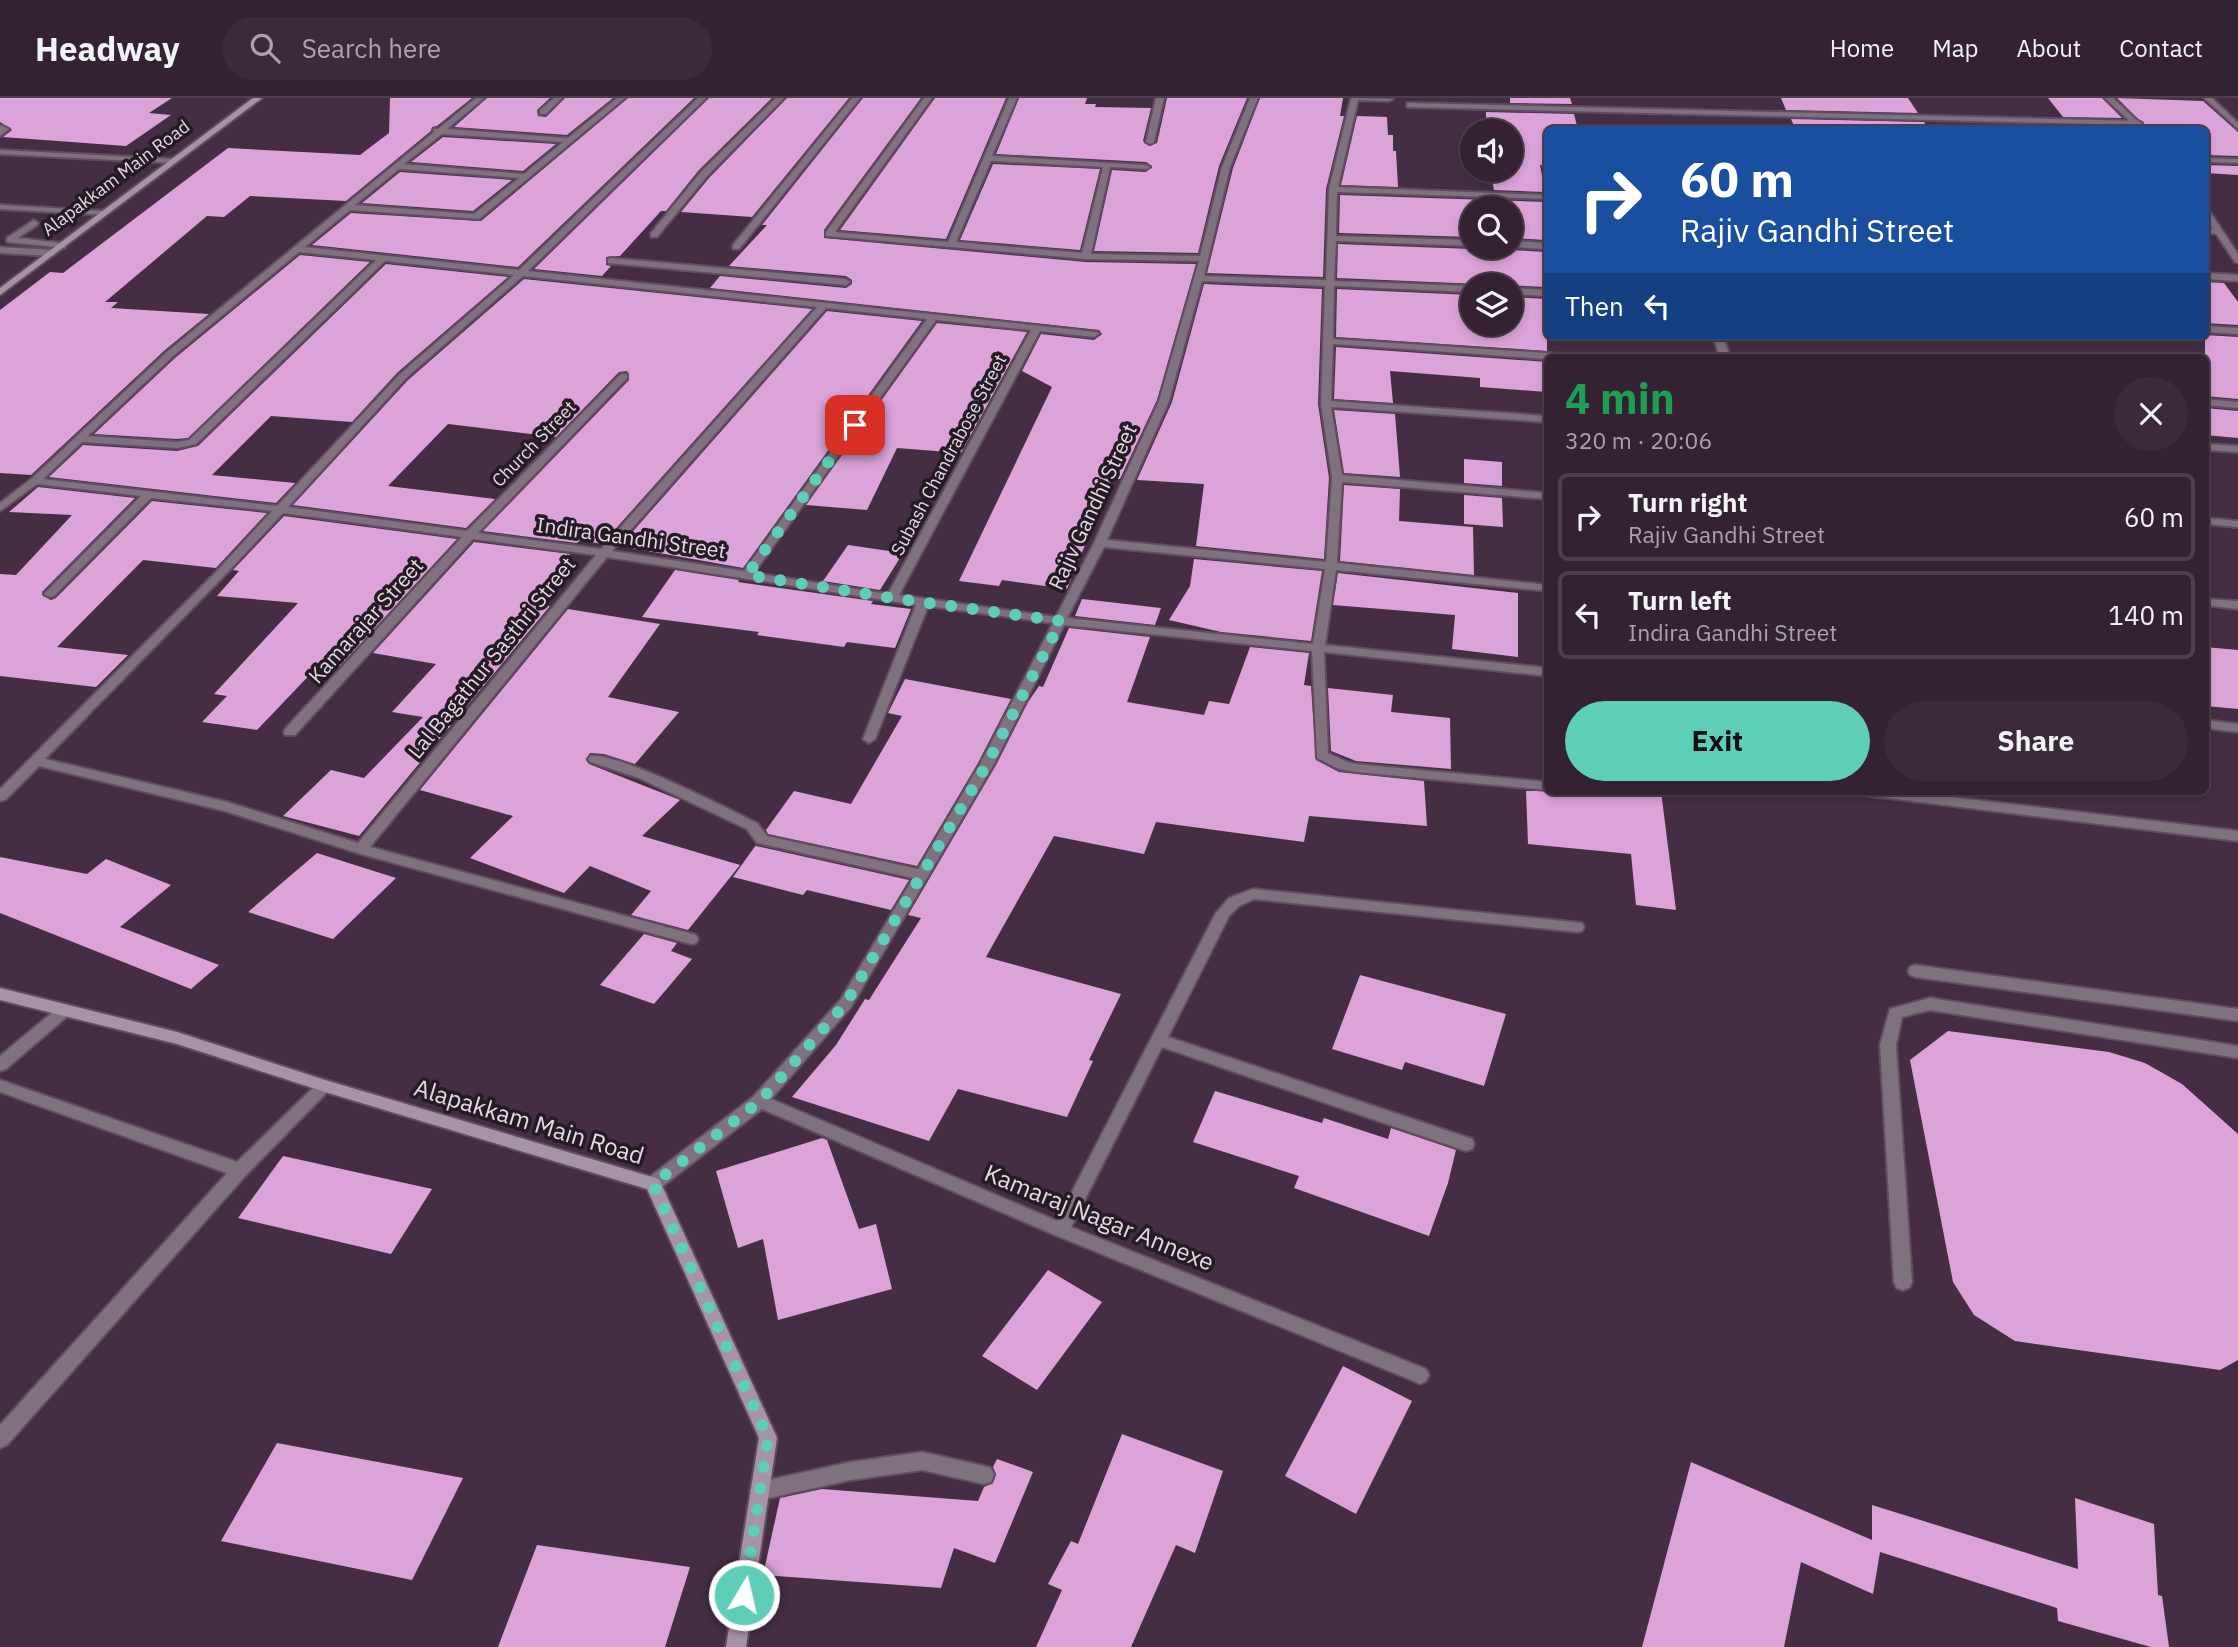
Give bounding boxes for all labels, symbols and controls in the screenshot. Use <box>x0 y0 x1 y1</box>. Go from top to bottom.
search box <box>222 17 712 80</box>
text: Headway <box>35 27 180 70</box>
icon: search <box>246 29 284 67</box>
text: Search here <box>302 31 441 65</box>
text: Home <box>1830 32 1894 64</box>
text: Map <box>1932 32 1978 64</box>
text: About <box>2016 32 2081 64</box>
text: Contact <box>2119 32 2203 64</box>
street label: Alapakkam Main Road <box>37 115 194 241</box>
map controls <box>1460 119 1523 336</box>
button: sound <box>1460 119 1523 182</box>
text: 60 m <box>1680 147 1794 210</box>
icon: right <box>1565 154 1656 245</box>
button: search <box>1460 196 1523 259</box>
text: Rajiv Gandhi Street <box>1680 209 1954 251</box>
button: layers <box>1460 273 1523 336</box>
icon: left <box>1638 287 1676 325</box>
text: Then <box>1565 289 1624 323</box>
street label: Subash Chandrabose Street <box>886 350 1011 559</box>
text: 4 min <box>1565 371 1675 426</box>
button: close <box>2114 377 2188 451</box>
pin <box>825 395 885 455</box>
street label: Church Street <box>487 396 580 492</box>
icon: arrive <box>836 406 874 444</box>
street label: Rajiv Gandhi Street <box>1041 419 1143 594</box>
text: 320 m · 20:06 <box>1565 425 1712 455</box>
text: Turn right <box>1628 485 1747 519</box>
icon: right <box>1569 498 1607 536</box>
text: 60 m <box>2124 500 2184 534</box>
street label: Indira Gandhi Street <box>535 510 728 564</box>
text: Rajiv Gandhi Street <box>1628 519 1825 549</box>
street label: Lal Bagathur Sasthri Street <box>401 551 581 764</box>
street label: Kamarajar Street <box>302 552 429 689</box>
text: Turn left <box>1628 583 1731 617</box>
icon: left <box>1569 596 1607 634</box>
text: 140 m <box>2108 598 2184 632</box>
text: Indira Gandhi Street <box>1628 617 1837 647</box>
button: Exit <box>1565 701 1870 781</box>
button: Share <box>1884 701 2188 781</box>
street label: Alapakkam Main Road <box>410 1071 648 1171</box>
street label: Kamaraj Nagar Annexe <box>980 1156 1219 1278</box>
position arrow <box>707 1558 781 1632</box>

